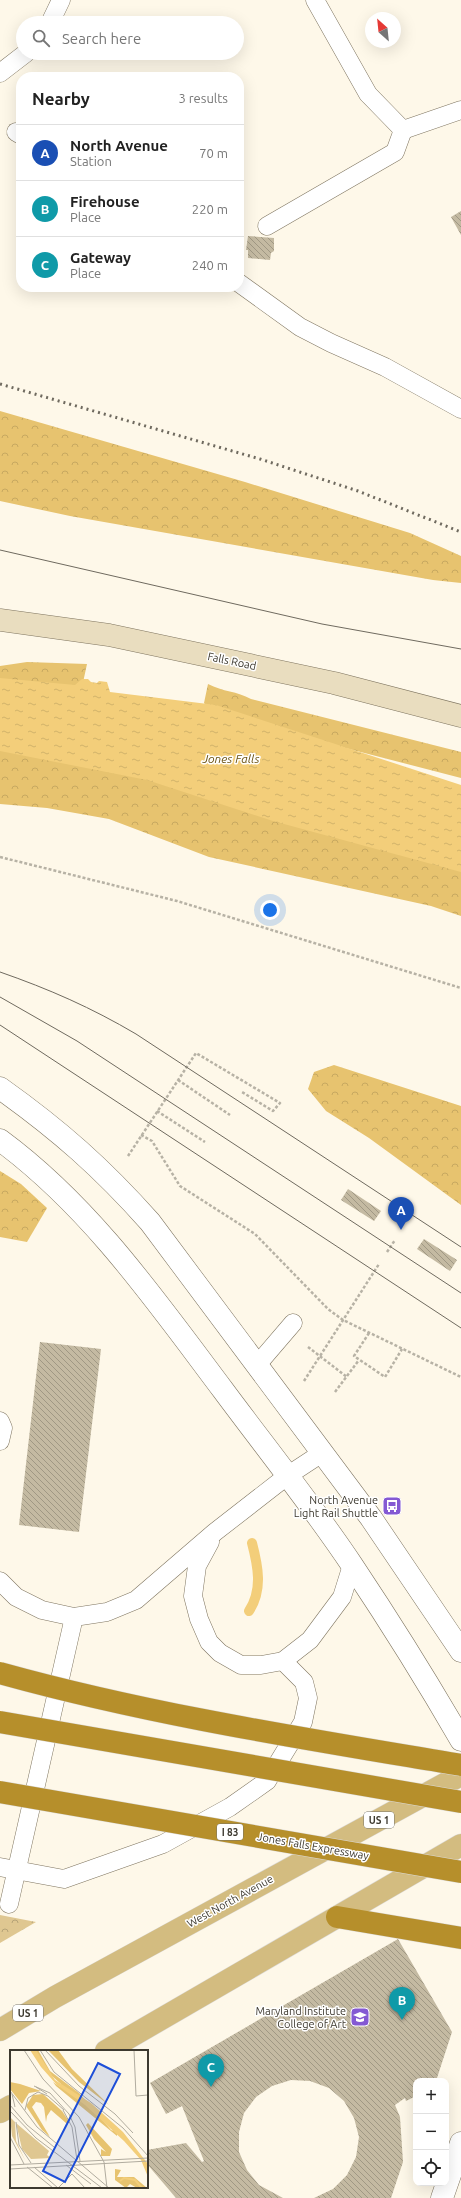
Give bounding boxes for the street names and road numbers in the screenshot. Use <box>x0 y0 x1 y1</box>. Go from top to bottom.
street label: Falls Road <box>207 650 257 672</box>
road number: US 1 <box>364 1812 394 1828</box>
road number: I 83 <box>217 1824 243 1840</box>
street label: Jones Falls Expressway <box>256 1830 370 1862</box>
street label: West North Avenue <box>185 1872 275 1930</box>
road number: US 1 <box>13 2005 43 2021</box>

